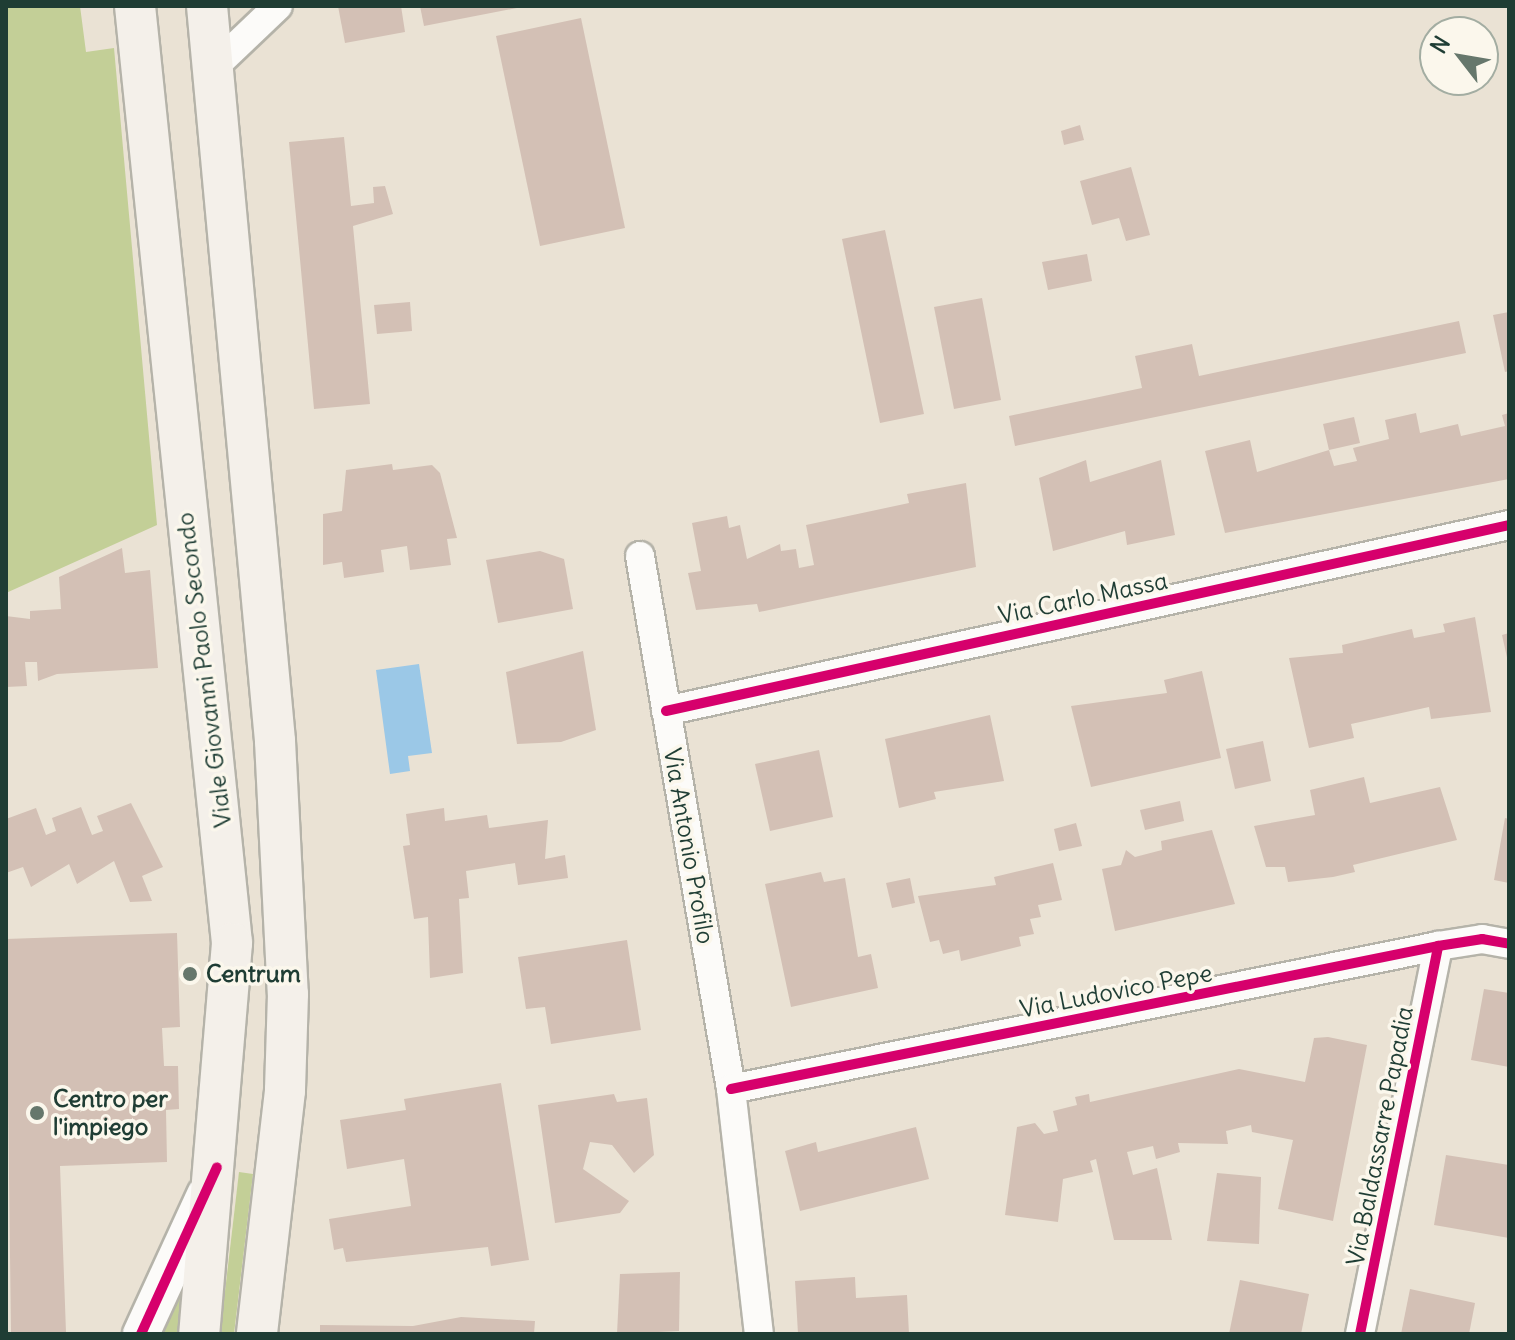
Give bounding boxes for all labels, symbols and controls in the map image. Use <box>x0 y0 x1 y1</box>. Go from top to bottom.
north arrow <box>1419 16 1499 96</box>
text: N <box>1424 31 1456 58</box>
street label: Viale Giovanni Paolo Secondo <box>170 511 238 829</box>
street label: Via Carlo Massa <box>996 566 1170 630</box>
street label: Via Antonio Profilo <box>658 746 720 946</box>
street label: Via Ludovico Pepe <box>1017 958 1215 1024</box>
place label: Centrum <box>206 960 301 988</box>
marker: Centrum <box>181 965 199 983</box>
street label: Via Baldassarre Papadia <box>1341 1004 1419 1268</box>
place label: Centro per l'impiego <box>53 1085 168 1141</box>
marker: Centro per l'impiego <box>28 1104 46 1122</box>

